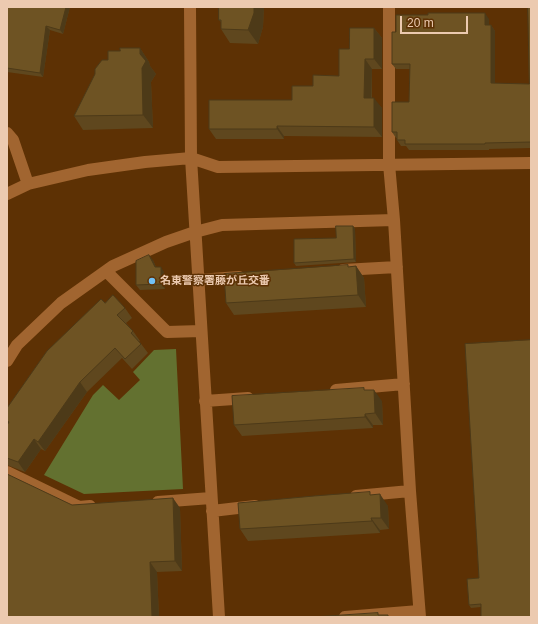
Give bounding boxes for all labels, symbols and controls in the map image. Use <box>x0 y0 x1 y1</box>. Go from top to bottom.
scale bar <box>402 8 470 34</box>
text: 20 m <box>407 16 434 30</box>
place label: 名東警察署藤が丘交番 <box>160 274 270 288</box>
marker: 名東警察署藤が丘交番 <box>147 276 157 286</box>

